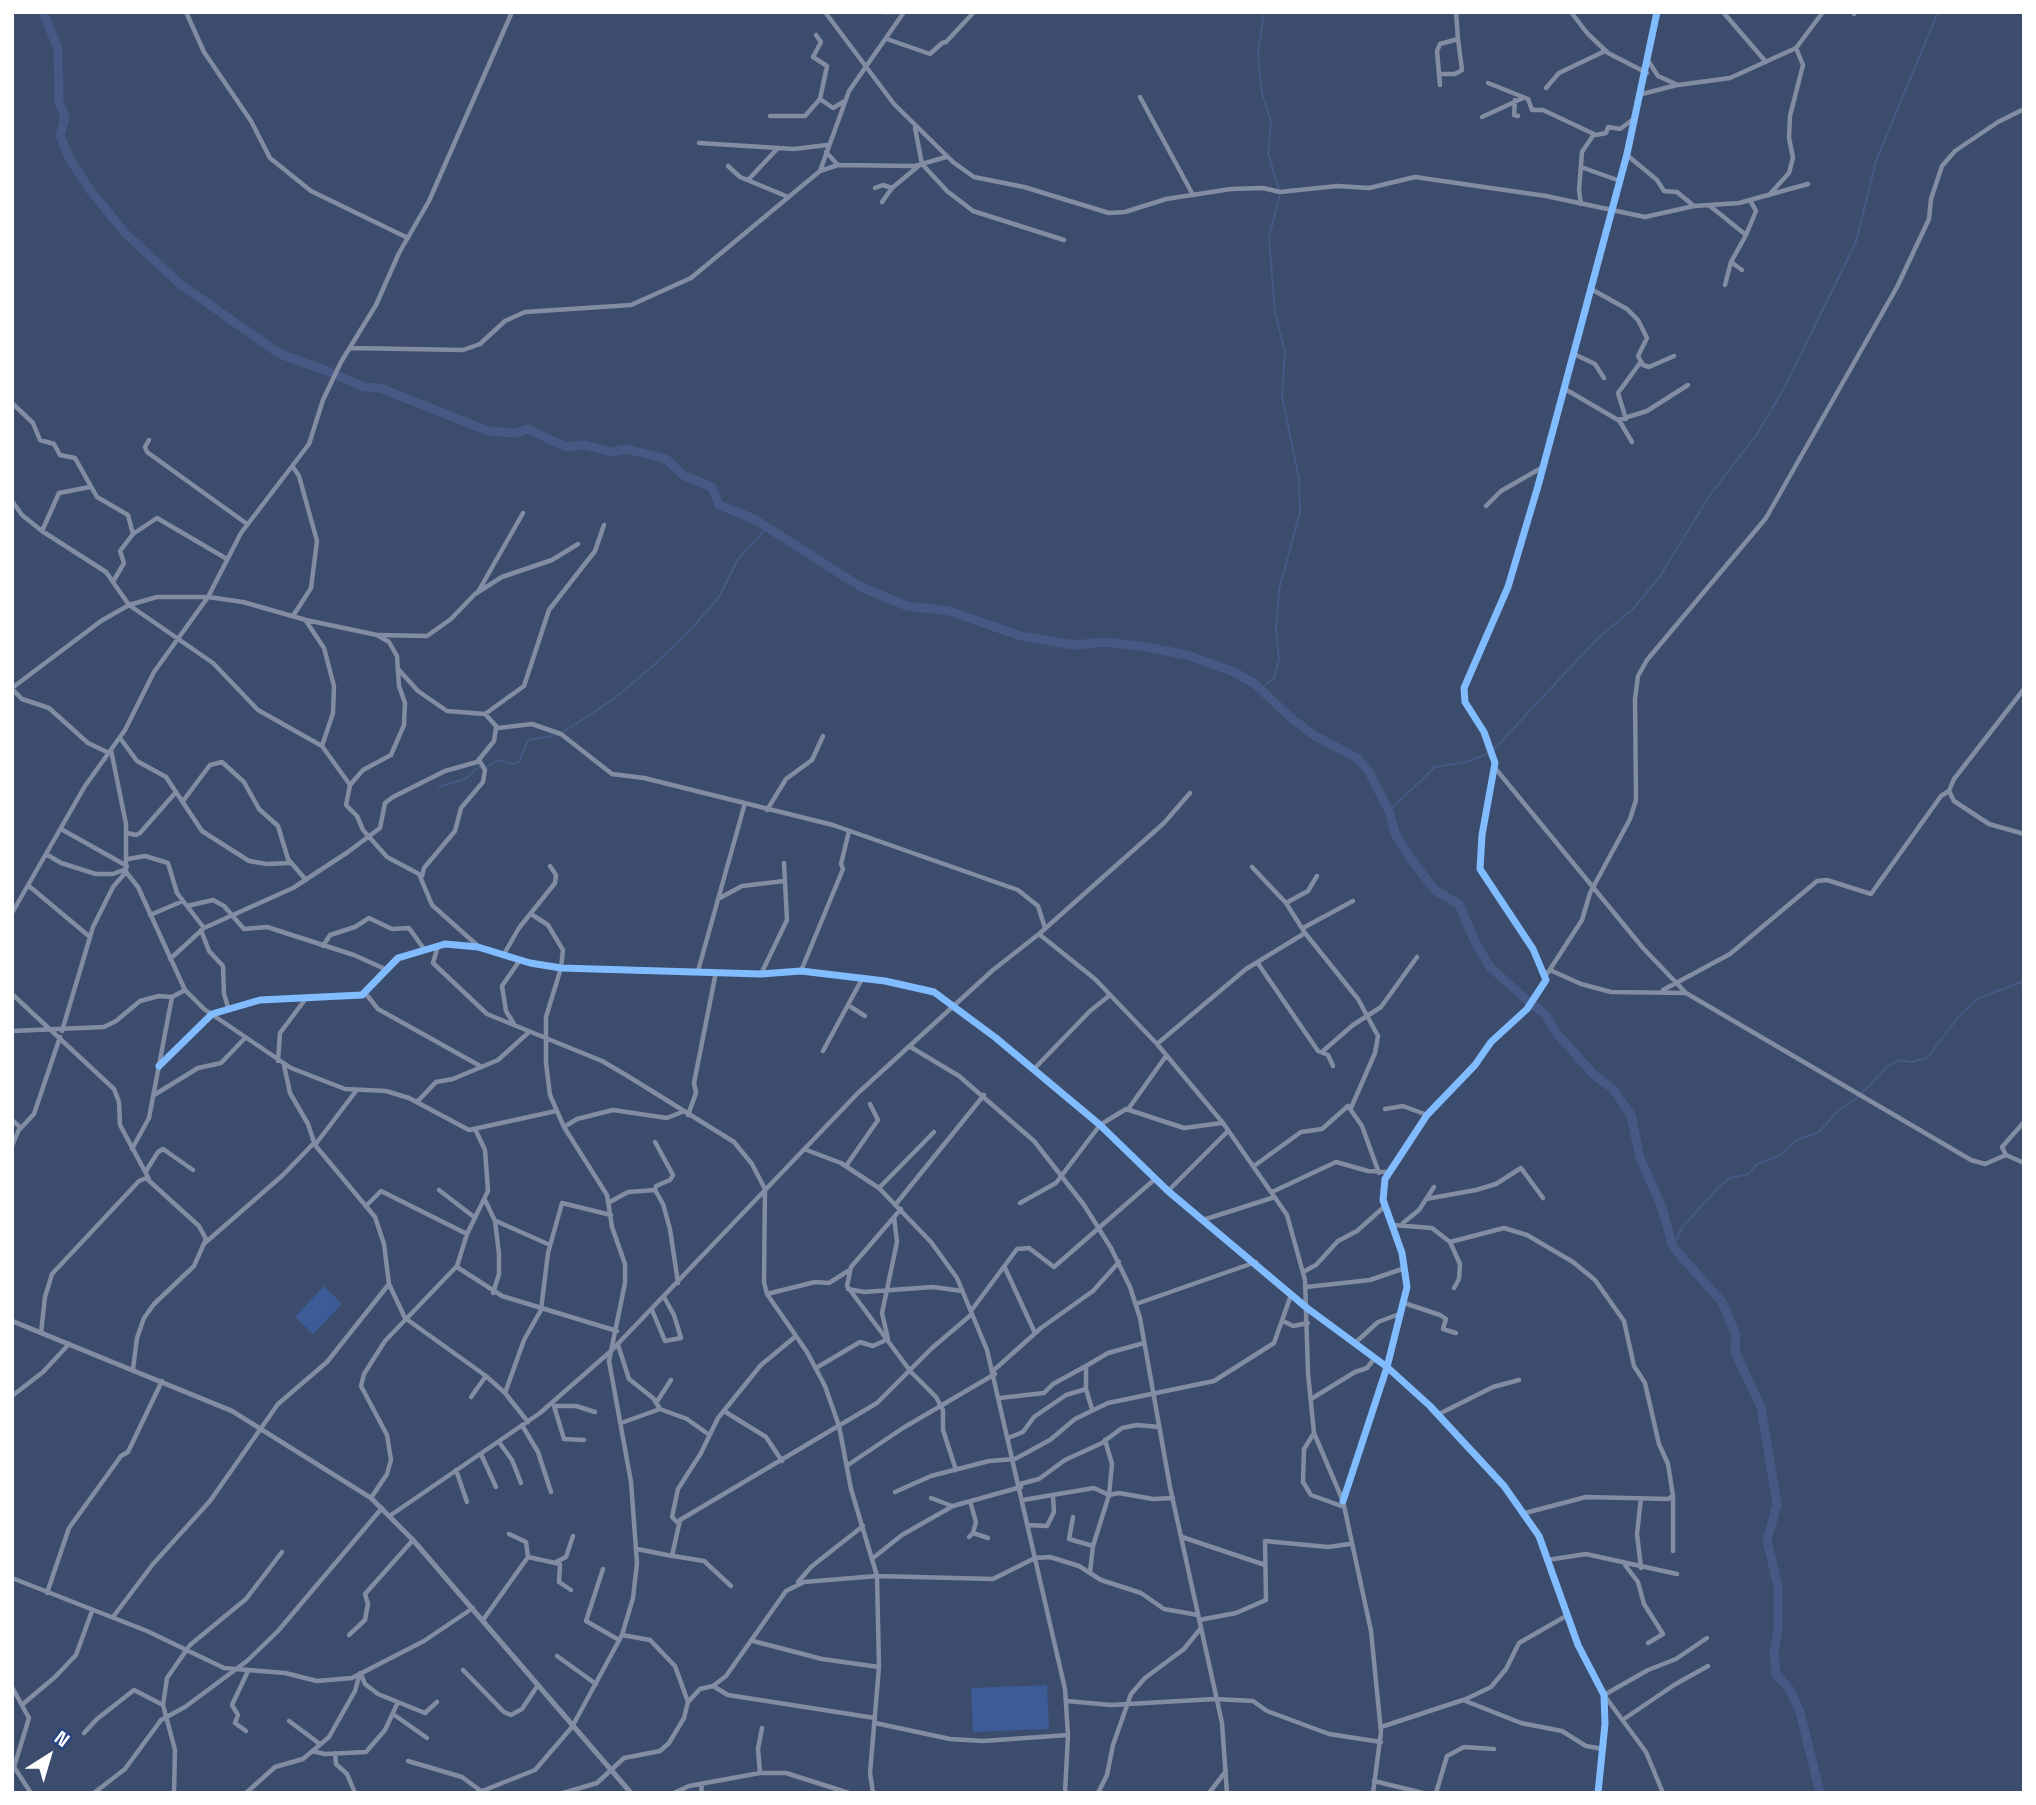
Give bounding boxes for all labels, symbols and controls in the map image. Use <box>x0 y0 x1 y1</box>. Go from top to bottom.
north arrow <box>14 1721 84 1791</box>
text: N <box>49 1725 75 1753</box>

